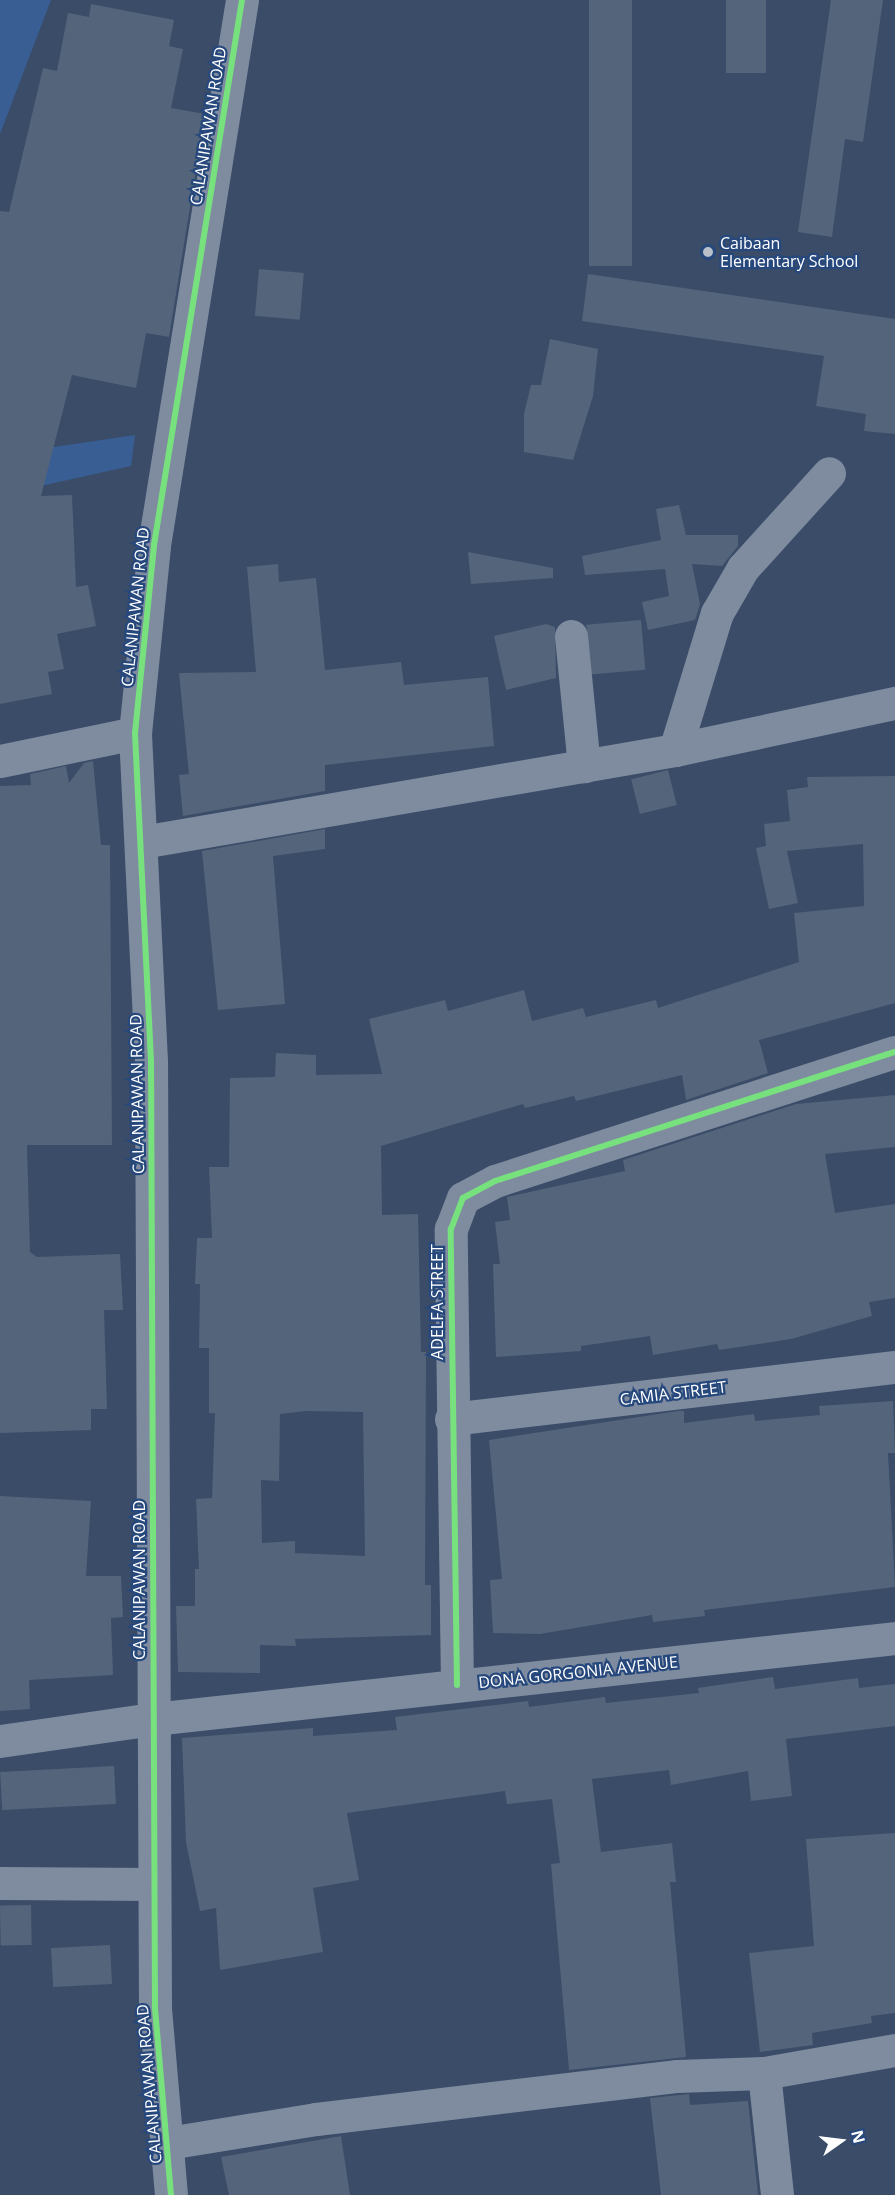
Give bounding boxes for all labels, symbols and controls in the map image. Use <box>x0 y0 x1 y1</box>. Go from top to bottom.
street label: CALANIPAWAN ROAD <box>186 45 230 207</box>
place label: Caibaan Elementary School <box>720 233 858 271</box>
marker: Caibaan Elementary School <box>701 245 715 259</box>
street label: CALANIPAWAN ROAD <box>117 526 153 688</box>
street label: CALANIPAWAN ROAD <box>126 1014 148 1174</box>
street label: ADELFA STREET <box>427 1244 447 1360</box>
street label: CAMIA STREET <box>619 1377 727 1409</box>
street label: CALANIPAWAN ROAD <box>129 1500 149 1660</box>
street label: DONA GORGONIA AVENUE <box>477 1652 679 1692</box>
street label: CALANIPAWAN ROAD <box>132 2003 166 2165</box>
north arrow <box>811 2111 871 2171</box>
text: N <box>846 2128 871 2146</box>

